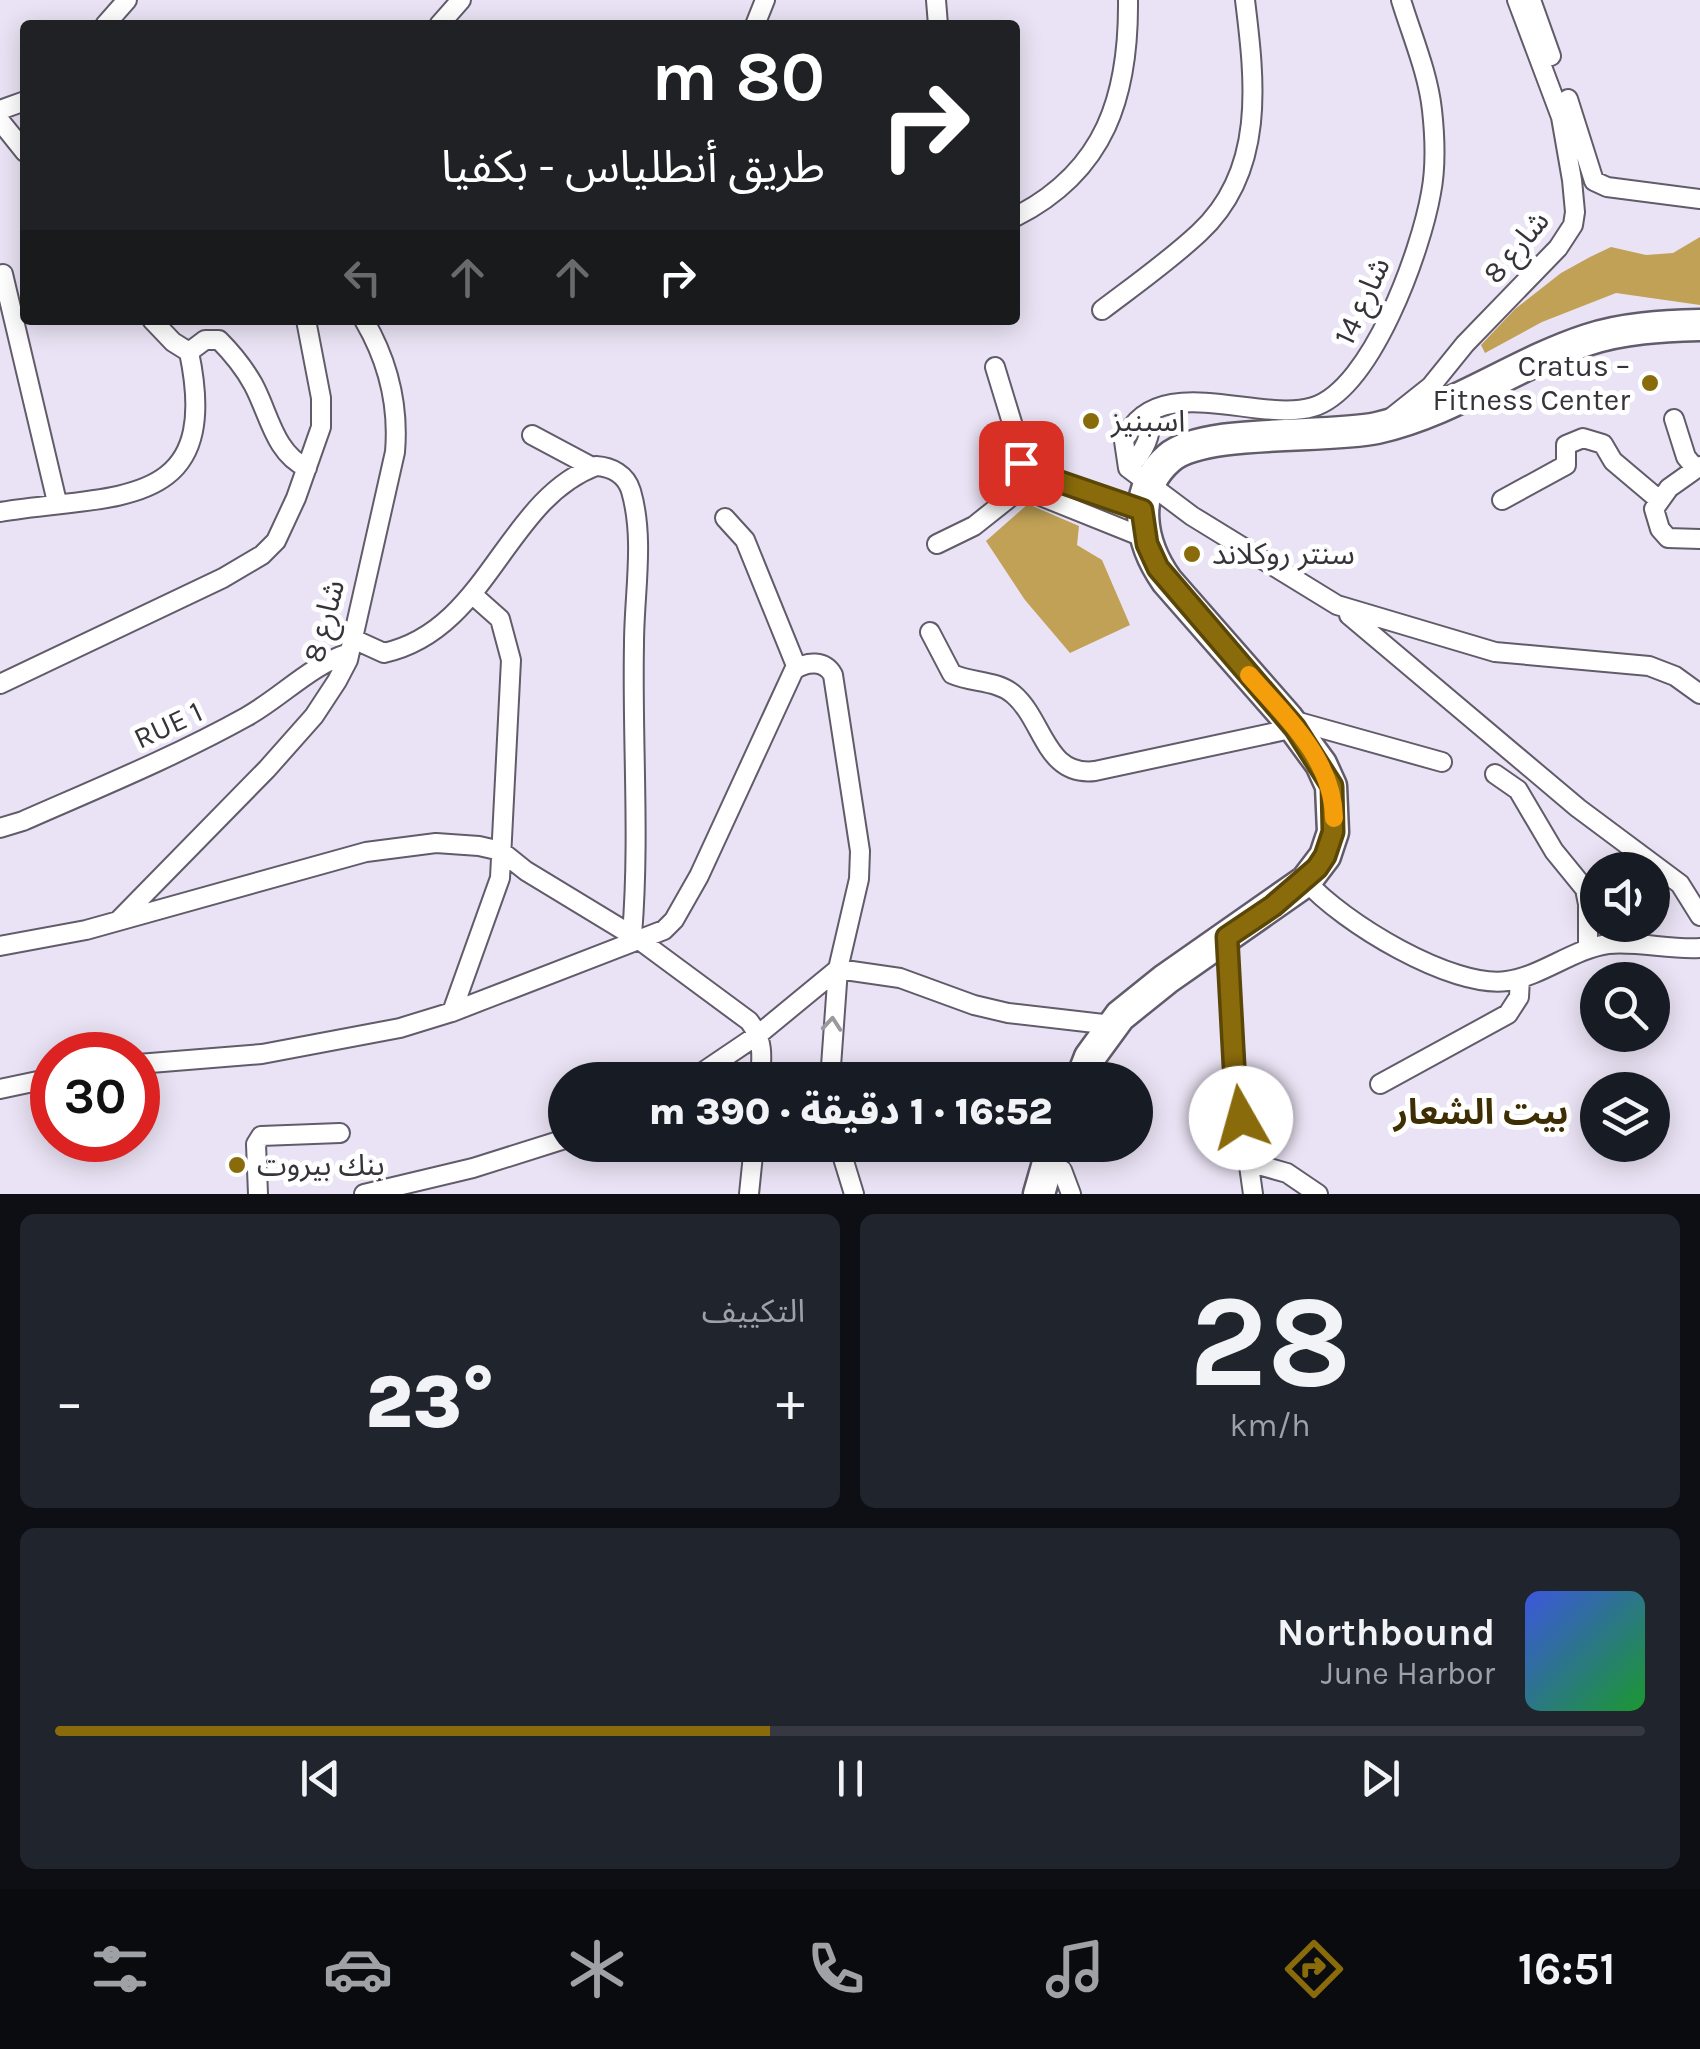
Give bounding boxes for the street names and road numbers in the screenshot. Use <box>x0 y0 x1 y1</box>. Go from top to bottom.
street label: شارع 8 <box>1475 203 1560 293</box>
street label: شارع 14 <box>1326 252 1401 352</box>
street label: شارع 8 <box>296 576 356 667</box>
street label: RUE 1 <box>128 693 208 757</box>

